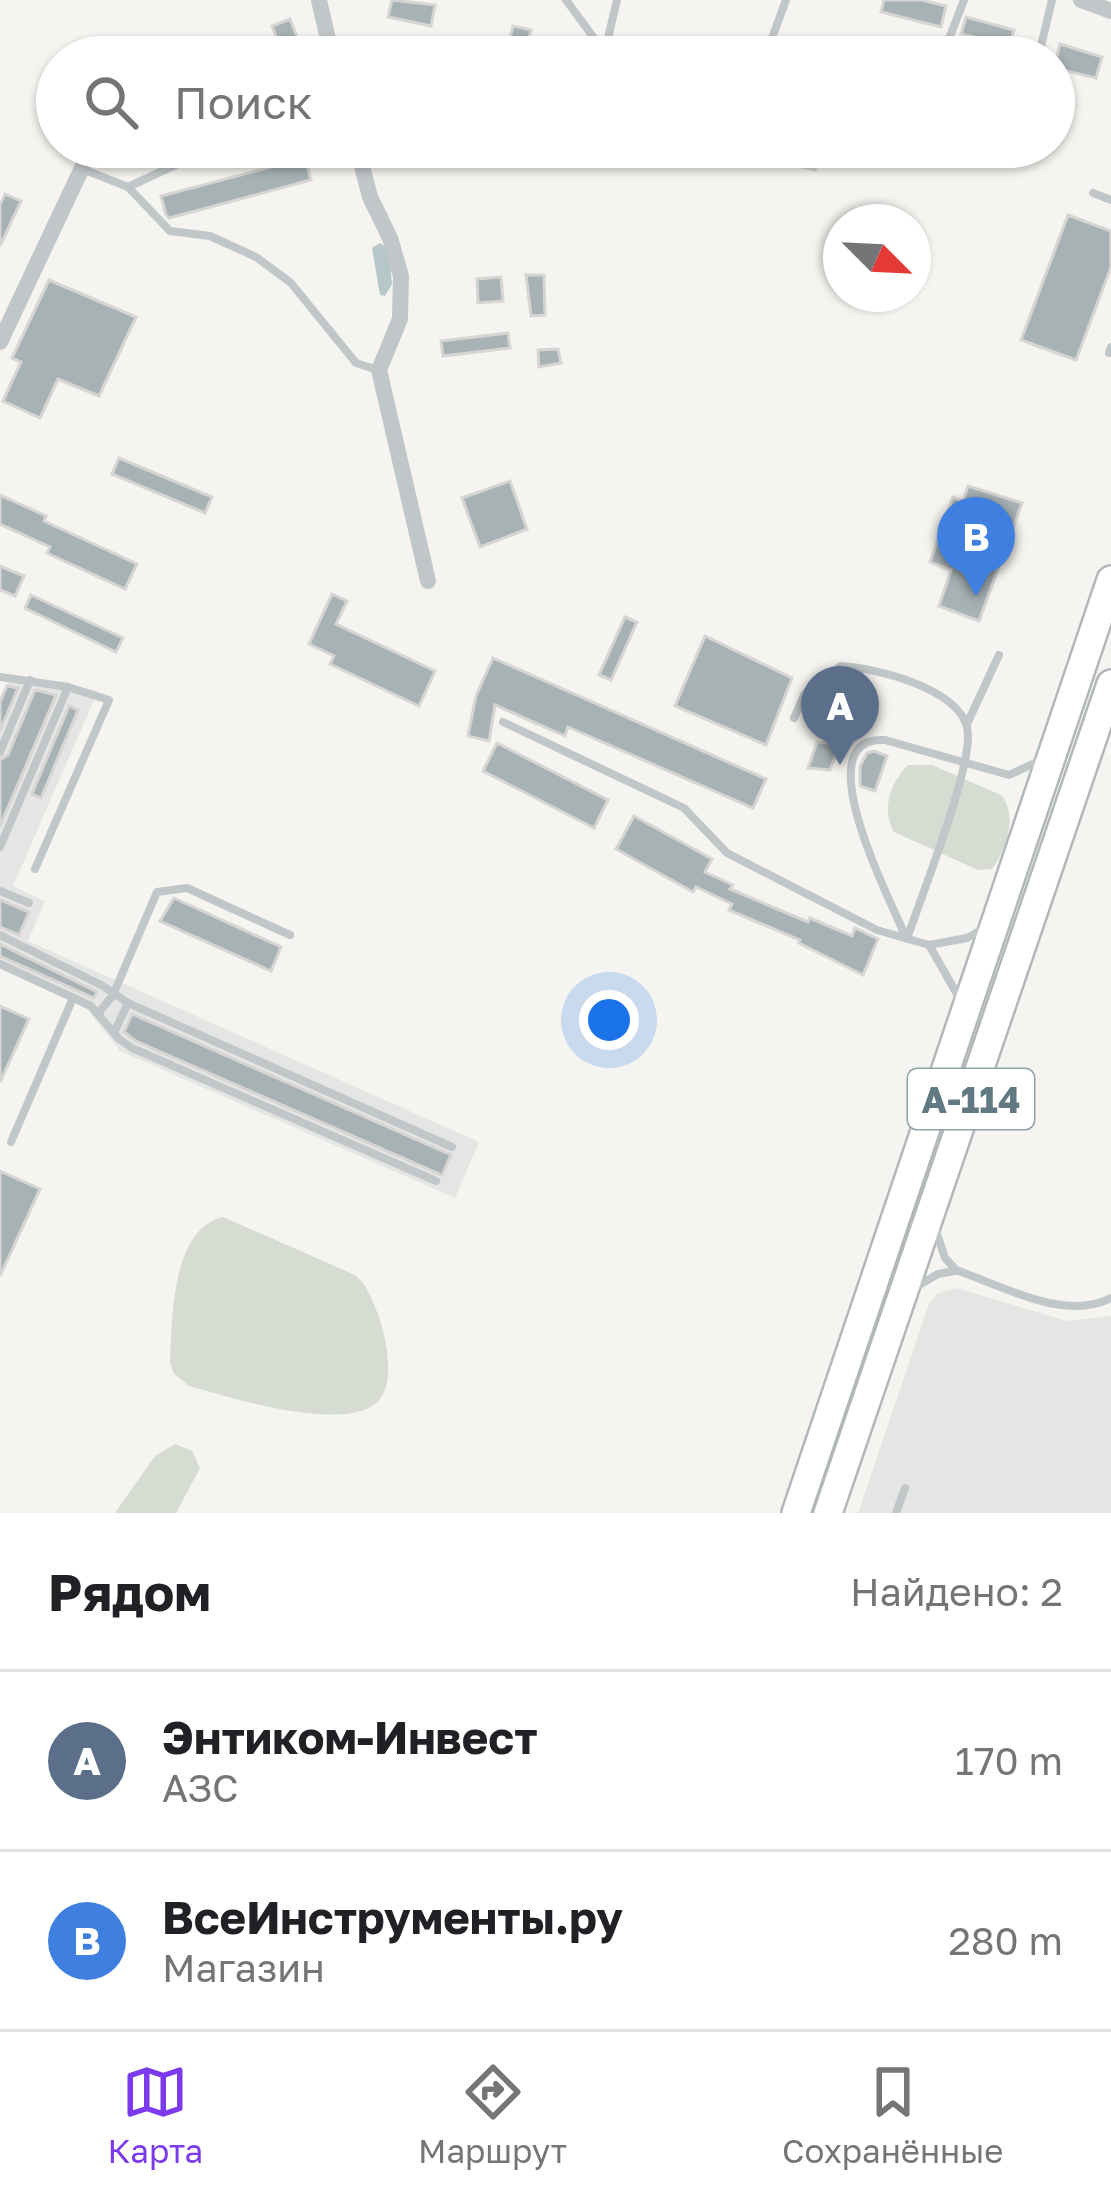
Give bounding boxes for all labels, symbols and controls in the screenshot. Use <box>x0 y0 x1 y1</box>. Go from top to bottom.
search box <box>36 36 1075 168</box>
icon: search <box>78 69 144 135</box>
text: Поиск <box>174 75 313 129</box>
north arrow <box>823 204 931 312</box>
pin: B <box>937 497 1015 596</box>
pin: A <box>801 666 879 765</box>
your location <box>579 990 639 1050</box>
road number: А-114 <box>908 1069 1034 1129</box>
text: Рядом <box>48 1561 211 1622</box>
text: Найдено: 2 <box>850 1568 1063 1615</box>
text: Энтиком-Инвест <box>162 1710 538 1764</box>
text: A <box>73 1737 101 1784</box>
text: 170 m <box>955 1737 1063 1784</box>
text: АЗС <box>162 1764 238 1811</box>
text: ВсеИнструменты.ру <box>162 1890 623 1944</box>
text: B <box>73 1917 101 1964</box>
text: 280 m <box>948 1917 1063 1964</box>
text: Магазин <box>162 1944 325 1991</box>
tab: Карта <box>108 2059 203 2170</box>
tab: Маршрут <box>418 2059 567 2170</box>
tab: Сохранённые <box>782 2059 1003 2170</box>

